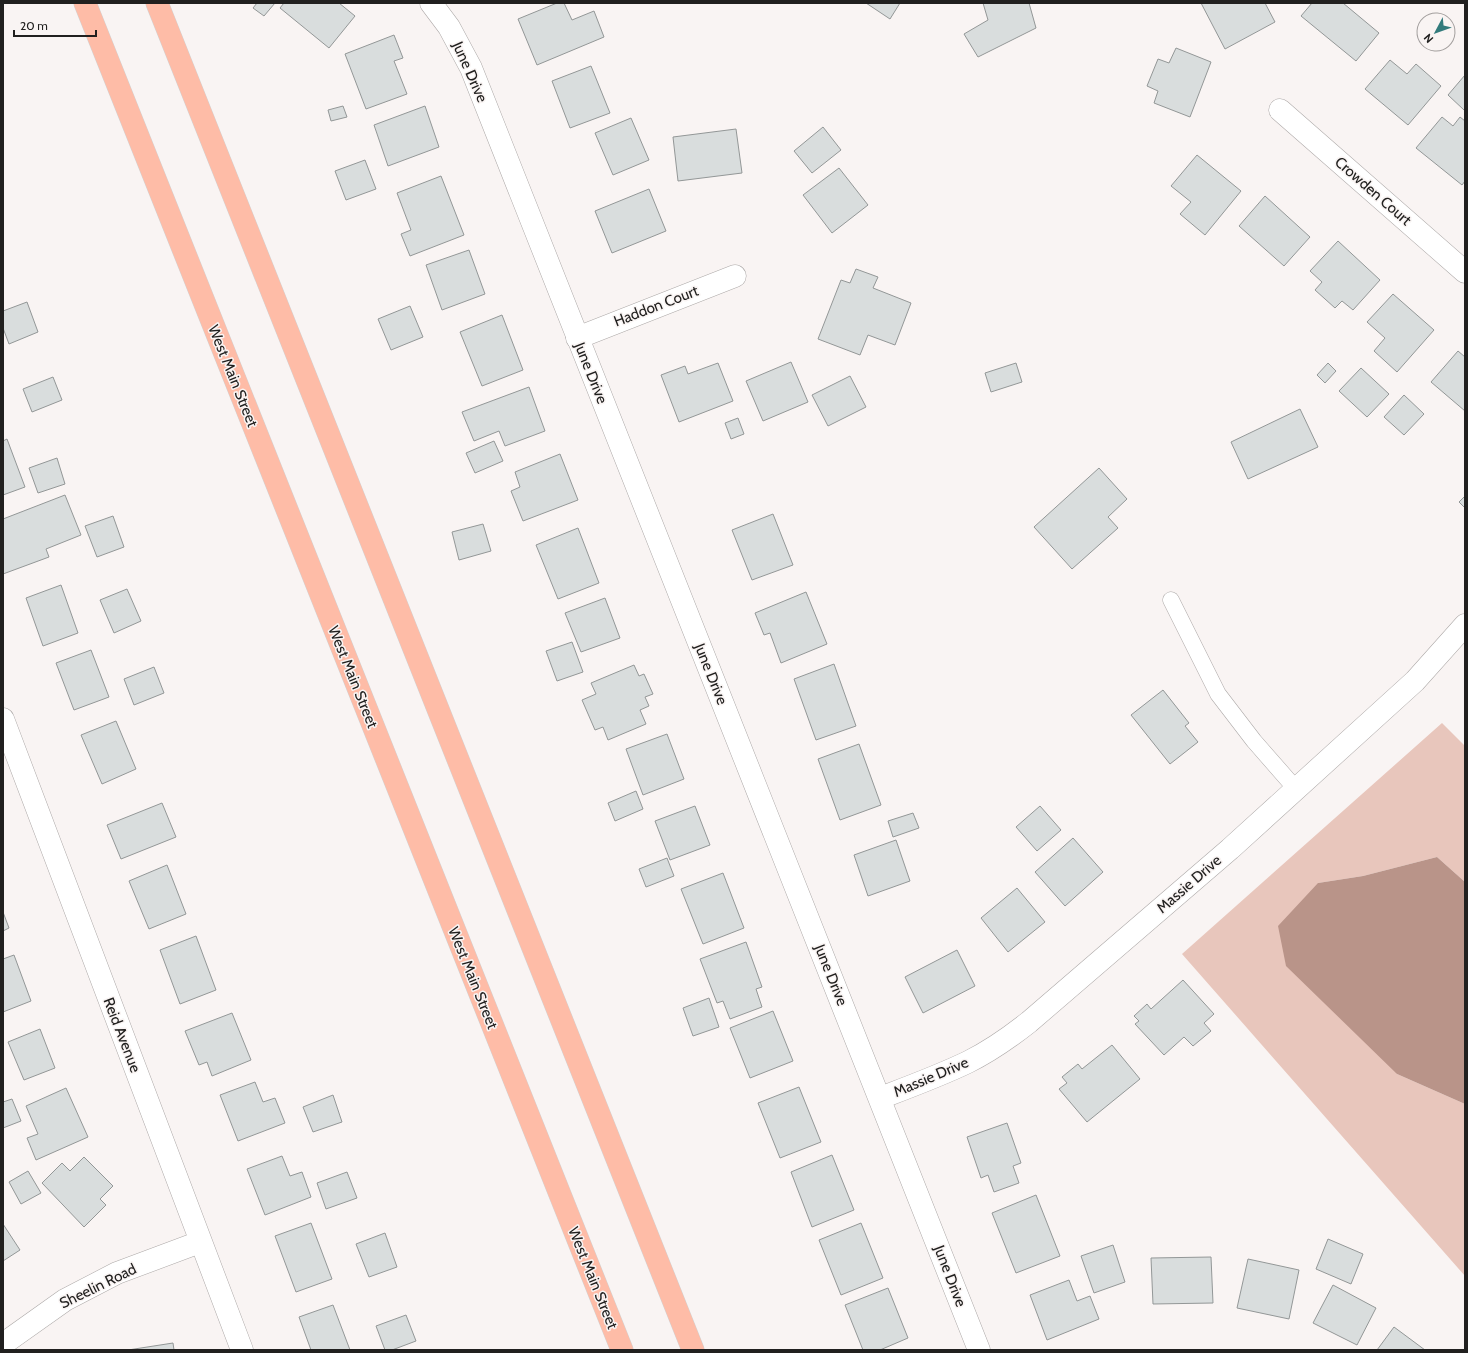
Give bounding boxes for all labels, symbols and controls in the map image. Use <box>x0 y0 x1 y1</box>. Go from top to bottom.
scale bar <box>14 12 96 38</box>
north arrow <box>1416 12 1456 52</box>
text: 20 m <box>20 18 48 33</box>
text: N <box>1421 31 1436 46</box>
street label: June Drive <box>448 38 491 105</box>
street label: Crowden Court <box>1331 153 1415 229</box>
street label: Haddon Court <box>611 282 701 330</box>
street label: West Main Street <box>204 322 262 430</box>
street label: June Drive <box>570 339 612 407</box>
street label: West Main Street <box>324 623 382 731</box>
street label: June Drive <box>690 640 732 708</box>
street label: Massie Drive <box>1153 851 1225 917</box>
street label: West Main Street <box>444 924 502 1032</box>
street label: June Drive <box>810 941 852 1009</box>
street label: Reid Avenue <box>99 995 145 1075</box>
street label: Massie Drive <box>891 1053 971 1101</box>
street label: West Main Street <box>564 1224 622 1332</box>
street label: June Drive <box>930 1242 970 1310</box>
street label: Sheelin Road <box>57 1260 139 1312</box>

